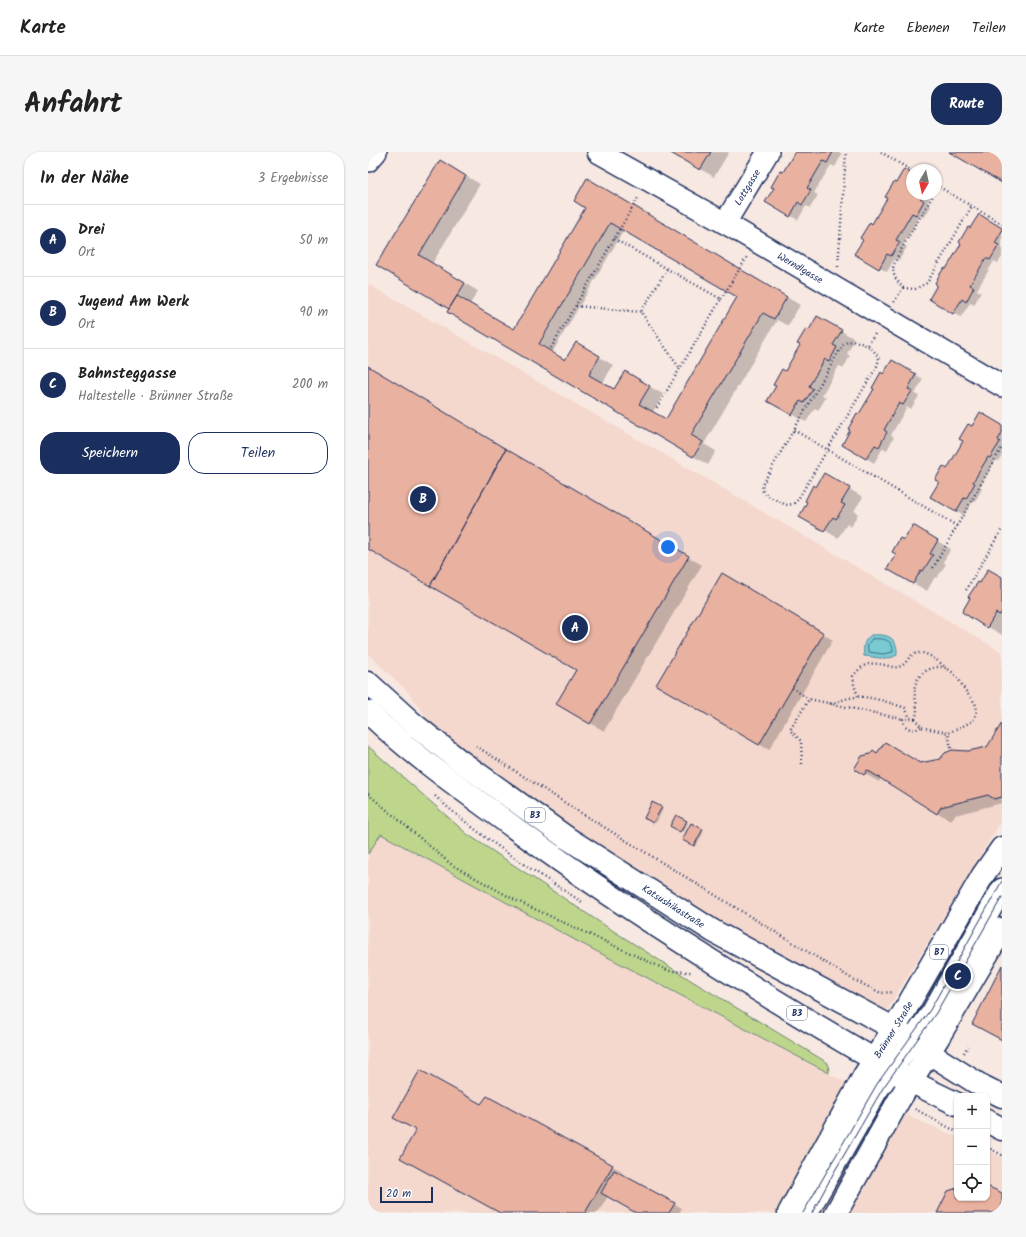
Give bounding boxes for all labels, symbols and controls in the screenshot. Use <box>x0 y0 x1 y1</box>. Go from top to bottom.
text: Karte <box>20 13 66 43</box>
text: Karte <box>853 17 885 39</box>
text: Ebenen <box>907 17 950 39</box>
text: Teilen <box>972 17 1006 39</box>
text: Anfahrt <box>24 82 122 127</box>
button: Route <box>931 83 1002 125</box>
north arrow <box>906 164 942 200</box>
text: In der Nähe <box>40 165 129 192</box>
street label: Lottgasse <box>730 166 765 209</box>
text: 3 Ergebnisse <box>258 168 328 189</box>
text: Drei <box>78 218 105 242</box>
text: A <box>49 230 57 251</box>
text: 50 m <box>299 230 328 251</box>
text: Ort <box>78 242 95 263</box>
street label: Werndlgasse <box>774 248 826 288</box>
text: Jugend Am Werk <box>78 290 189 314</box>
text: B <box>49 302 57 323</box>
text: 90 m <box>300 302 328 323</box>
text: Ort <box>78 314 95 335</box>
text: Bahnsteggasse <box>78 362 176 386</box>
text: C <box>49 374 57 395</box>
text: 200 m <box>292 374 328 395</box>
text: Haltestelle · Brünner Straße <box>78 386 233 407</box>
button: Speichern <box>40 432 180 474</box>
button: Teilen <box>188 432 328 474</box>
pin: B <box>410 484 436 514</box>
your location <box>658 537 678 557</box>
pin: A <box>562 613 588 643</box>
road number: B3 <box>525 808 545 822</box>
street label: Katsushikastraße <box>639 881 708 933</box>
road number: B7 <box>930 945 948 959</box>
pin: C <box>945 961 971 991</box>
street label: Brünner Straße <box>870 998 918 1062</box>
road number: B3 <box>787 1006 807 1020</box>
map controls <box>954 1093 990 1201</box>
button: + <box>954 1093 990 1129</box>
button: − <box>954 1129 990 1165</box>
button: locate <box>954 1165 990 1201</box>
scale bar <box>380 1185 433 1204</box>
text: 20 m <box>386 1185 411 1203</box>

